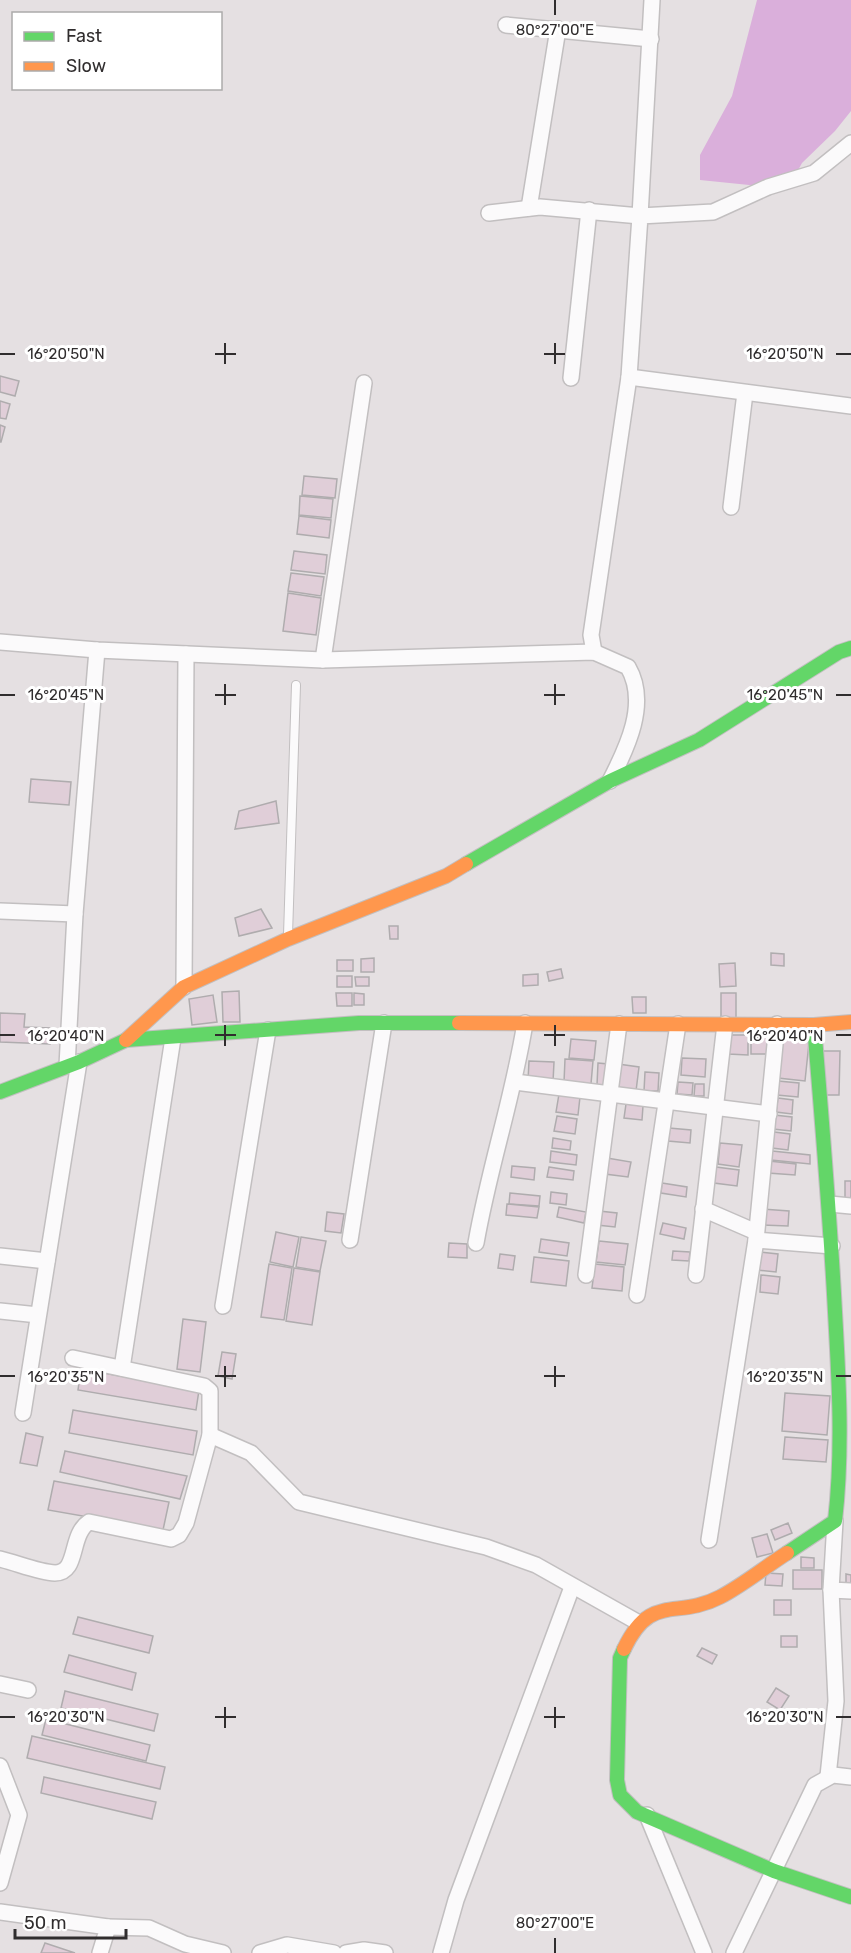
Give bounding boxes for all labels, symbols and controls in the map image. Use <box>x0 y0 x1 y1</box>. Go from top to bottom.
legend <box>12 12 222 90</box>
text: 80°27'00"E <box>516 21 594 39</box>
text: Fast <box>66 25 102 47</box>
text: Slow <box>66 55 106 77</box>
text: 16°20'50"N <box>27 345 105 363</box>
text: 16°20'50"N <box>746 345 824 363</box>
text: 16°20'45"N <box>28 686 104 704</box>
text: 16°20'45"N <box>747 686 823 704</box>
text: 16°20'40"N <box>28 1027 104 1045</box>
text: 16°20'40"N <box>747 1027 823 1045</box>
text: 16°20'35"N <box>28 1368 104 1386</box>
text: 16°20'35"N <box>747 1368 823 1386</box>
text: 16°20'30"N <box>27 1708 105 1726</box>
text: 16°20'30"N <box>746 1708 824 1726</box>
scale bar <box>15 1902 126 1940</box>
text: 50 m <box>24 1912 67 1934</box>
text: 80°27'00"E <box>516 1914 594 1932</box>

